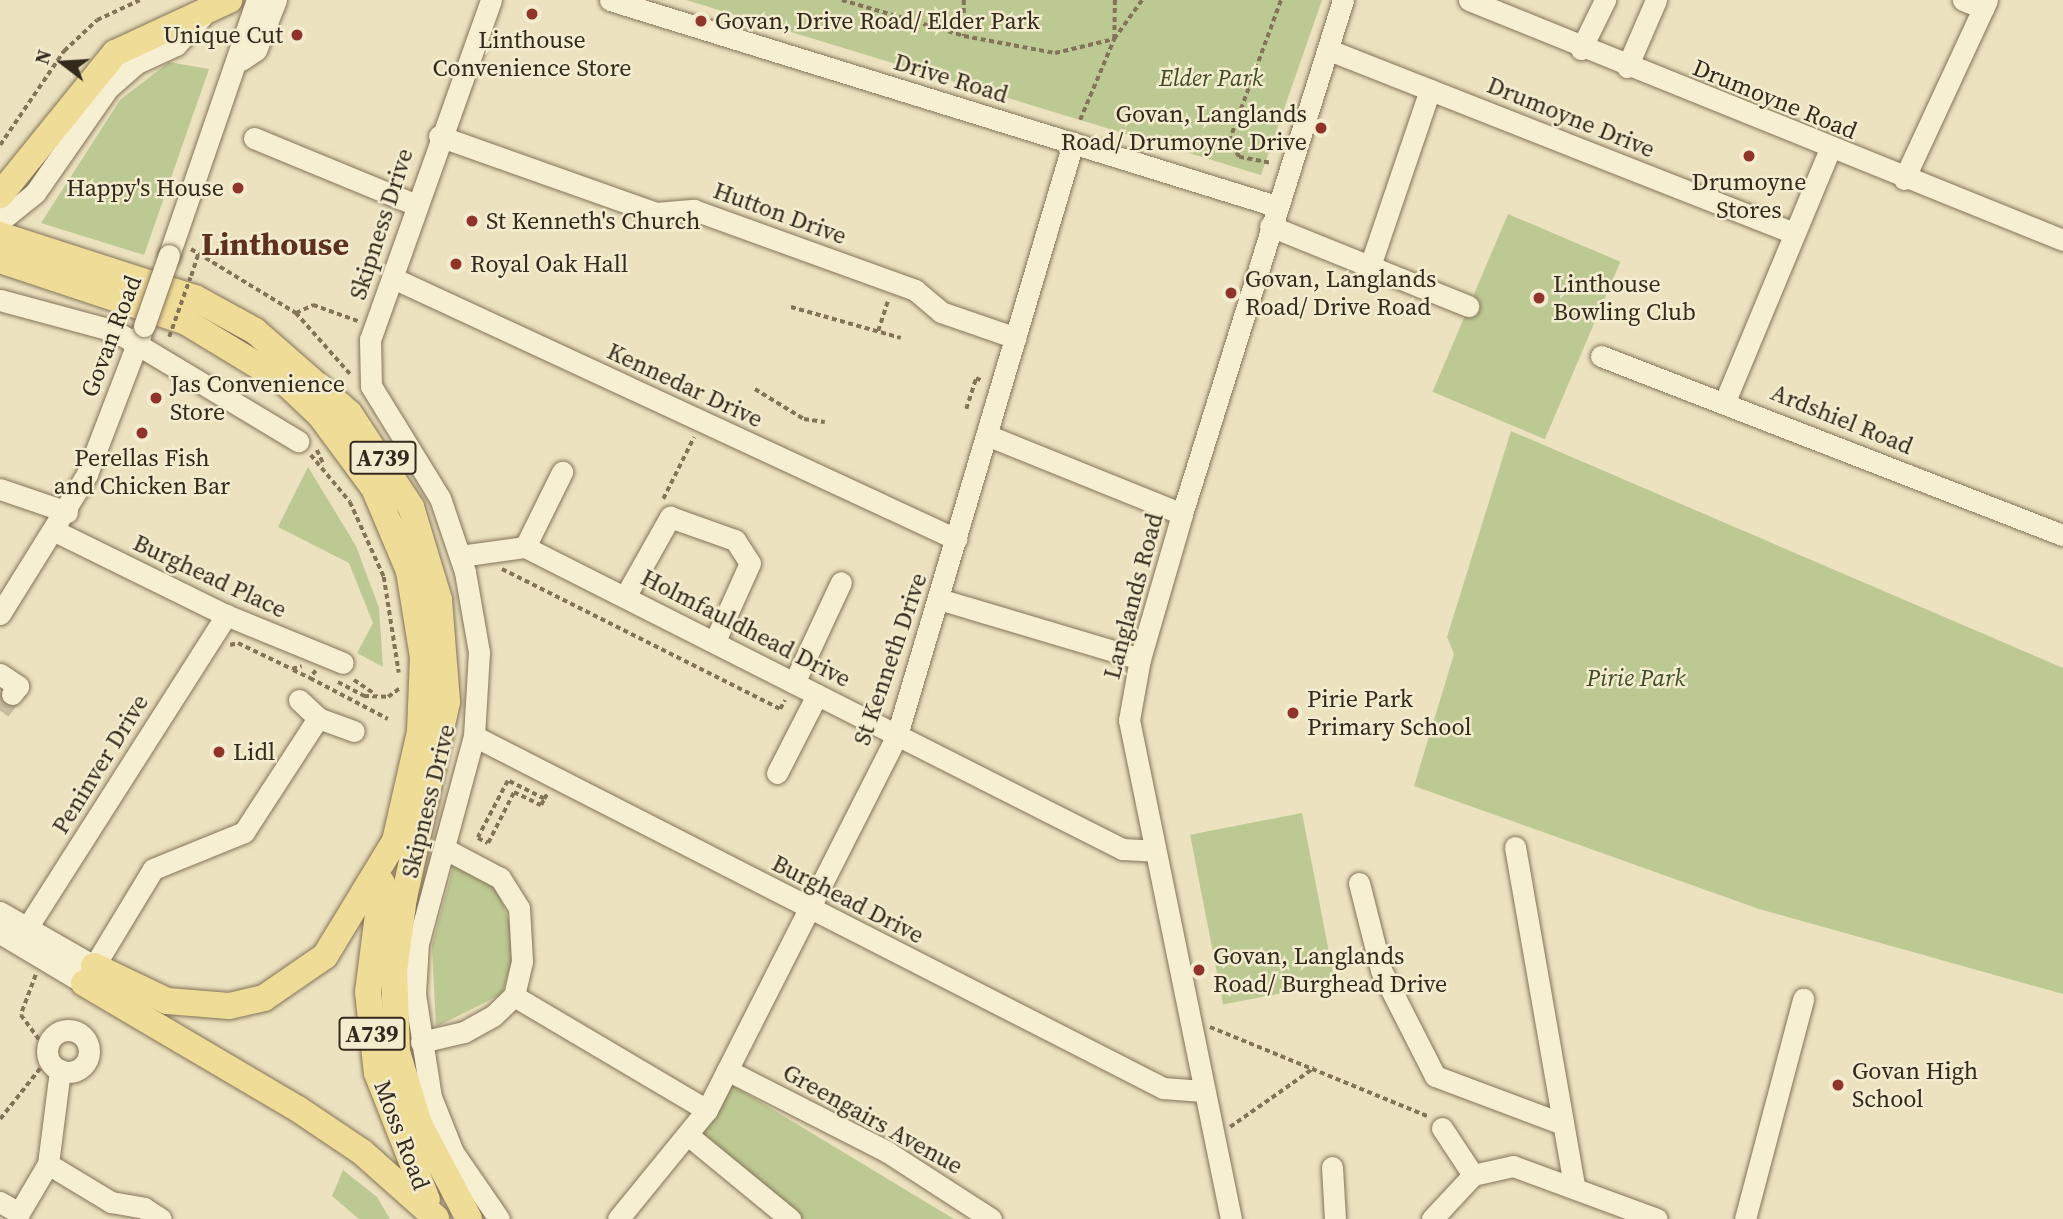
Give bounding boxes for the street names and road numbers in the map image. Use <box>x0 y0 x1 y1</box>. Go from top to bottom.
street label: Drive Road <box>890 47 1012 109</box>
street label: Drumoyne Road <box>1689 53 1861 145</box>
street label: Drumoyne Drive <box>1483 70 1659 164</box>
street label: Skipness Drive <box>343 145 419 303</box>
street label: Hutton Drive <box>710 176 850 250</box>
street label: Govan Road <box>75 271 147 401</box>
street label: Kennedar Drive <box>603 336 767 434</box>
street label: Ardshiel Road <box>1767 377 1917 461</box>
road number: A739 <box>348 438 418 478</box>
street label: Langlands Road <box>1097 510 1169 682</box>
street label: Burghead Place <box>129 528 291 624</box>
street label: Holmfauldhead Drive <box>636 563 856 693</box>
street label: St Kenneth Drive <box>847 569 933 749</box>
street label: Peninver Drive <box>46 689 154 839</box>
street label: Skipness Drive <box>395 721 461 881</box>
street label: Burghead Drive <box>767 848 929 950</box>
road number: A739 <box>337 1015 407 1054</box>
street label: Greengairs Avenue <box>778 1058 968 1180</box>
street label: Moss Road <box>368 1076 436 1194</box>

